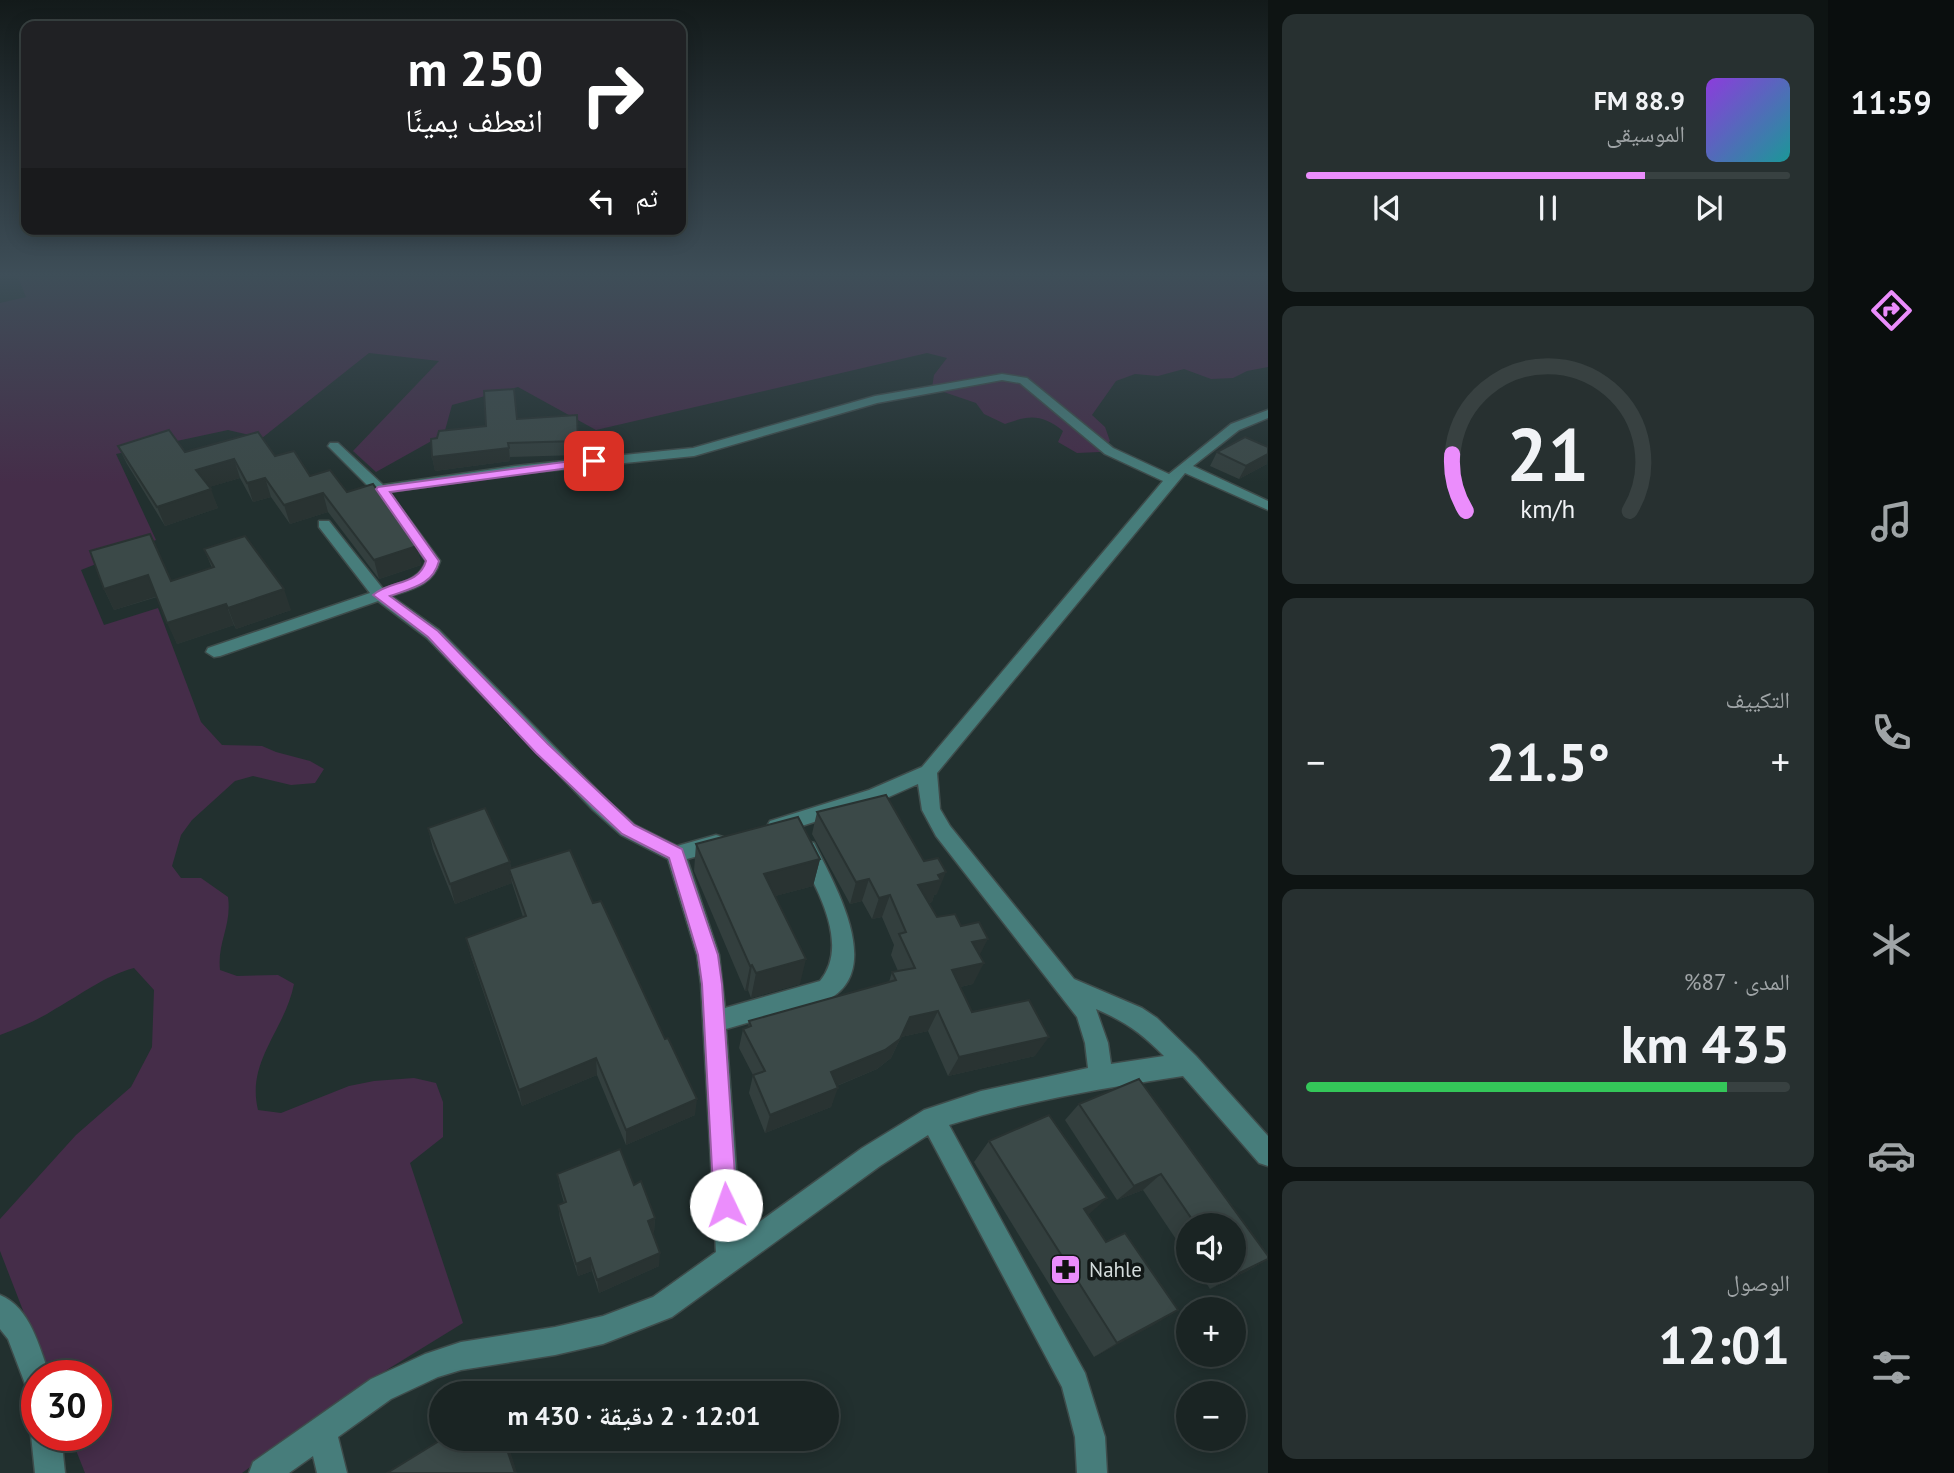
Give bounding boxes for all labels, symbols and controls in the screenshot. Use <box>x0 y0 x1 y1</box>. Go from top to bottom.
text: 250 m <box>408 36 543 100</box>
icon: right <box>567 49 658 140</box>
text: 11:59 <box>1850 81 1932 123</box>
text: 88.9 FM <box>1594 84 1685 117</box>
text: انعطف يمينًا <box>405 99 543 141</box>
text: الموسيقى <box>1606 119 1685 148</box>
text: ثم <box>635 181 658 214</box>
icon: left <box>583 182 621 220</box>
icon: previous <box>1368 189 1406 227</box>
icon: pause <box>1529 189 1567 227</box>
icon: next <box>1690 189 1728 227</box>
icon: directions <box>1867 286 1916 335</box>
text: 21 <box>1507 407 1589 501</box>
pin <box>564 431 624 491</box>
icon: arrive <box>575 442 613 480</box>
text: km/h <box>1521 492 1575 524</box>
icon: music <box>1867 497 1916 546</box>
text: التكييف <box>1725 685 1790 714</box>
icon: phone <box>1867 708 1916 757</box>
text: 21.5° <box>1486 728 1610 795</box>
text: − <box>1306 737 1325 786</box>
text: + <box>1771 737 1790 786</box>
icon: climate <box>1867 920 1916 969</box>
text: المدى · 87% <box>1684 967 1790 996</box>
text: 435 km <box>1621 1010 1790 1077</box>
icon: car <box>1867 1131 1916 1180</box>
position arrow <box>689 1168 763 1242</box>
map controls <box>1176 1213 1246 1451</box>
button: sound <box>1176 1213 1246 1283</box>
pharmacy icon: Nahle <box>1049 1252 1083 1286</box>
place label: Nahle <box>1089 1256 1142 1283</box>
text: الوصول <box>1726 1268 1790 1297</box>
button: + <box>1176 1297 1246 1367</box>
text: 12:01 <box>1658 1311 1790 1378</box>
icon: filters <box>1867 1343 1916 1392</box>
speed limit sign: 30 <box>21 1360 112 1451</box>
button: − <box>1176 1381 1246 1451</box>
text: 12:01 · 2 دقيقة · 430 m <box>507 1399 761 1432</box>

